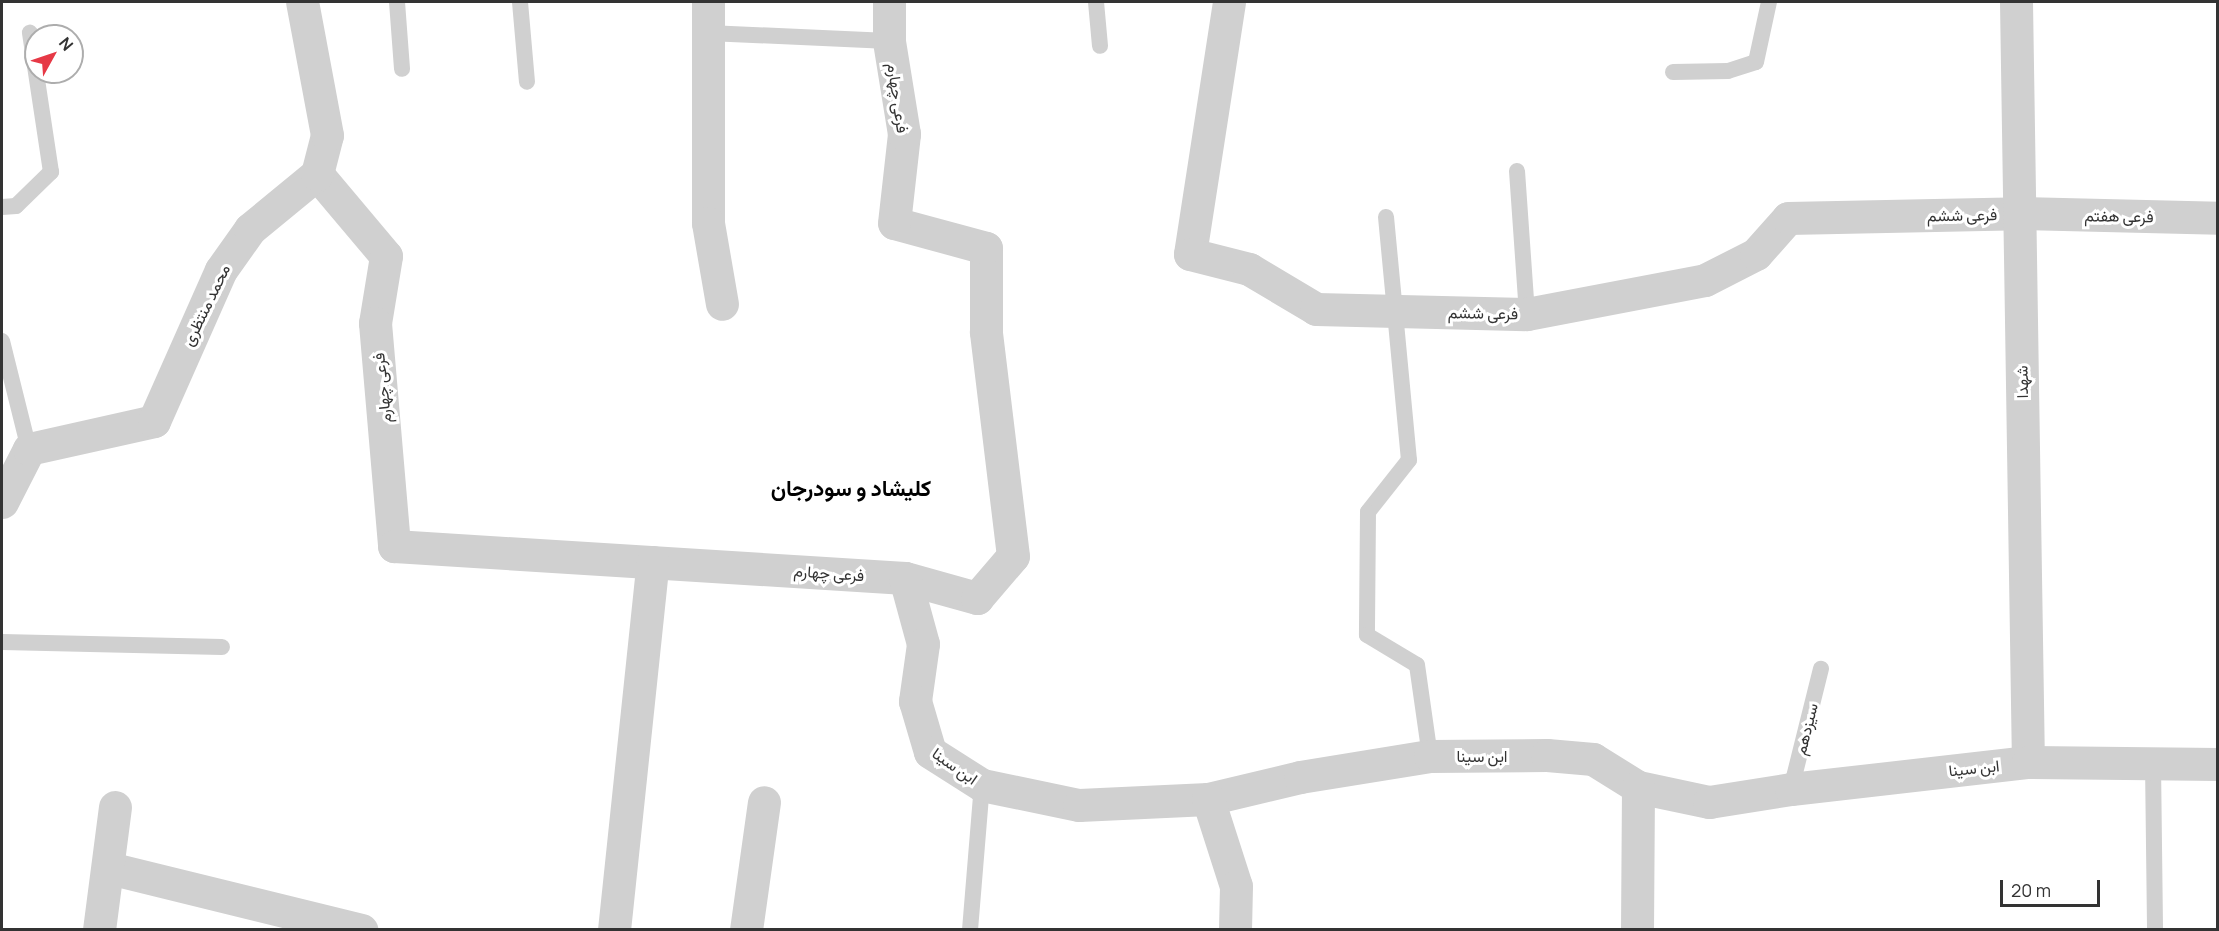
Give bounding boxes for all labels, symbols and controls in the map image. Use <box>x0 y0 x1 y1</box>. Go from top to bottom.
north arrow <box>24 24 84 84</box>
text: N <box>54 32 78 55</box>
street label: فرعی چهارم <box>884 62 912 134</box>
street label: فرعی ششم <box>1927 205 1997 225</box>
street label: فرعی هفتم <box>2084 206 2154 226</box>
street label: محمد منتظری <box>178 261 234 349</box>
street label: فرعی ششم <box>1448 303 1518 323</box>
street label: فرعی چهارم <box>369 352 395 424</box>
street label: شهدا <box>2012 365 2032 399</box>
district label: کلیشاد و سودرجان <box>771 476 931 502</box>
street label: فرعی چهارم <box>793 561 865 585</box>
street label: سیزدهم <box>1790 701 1822 757</box>
street label: ابن سینا <box>929 743 981 789</box>
street label: ابن سینا <box>1456 746 1508 766</box>
street label: ابن سینا <box>1948 756 2000 780</box>
scale bar <box>2003 868 2104 906</box>
text: 20 m <box>2011 878 2051 902</box>

